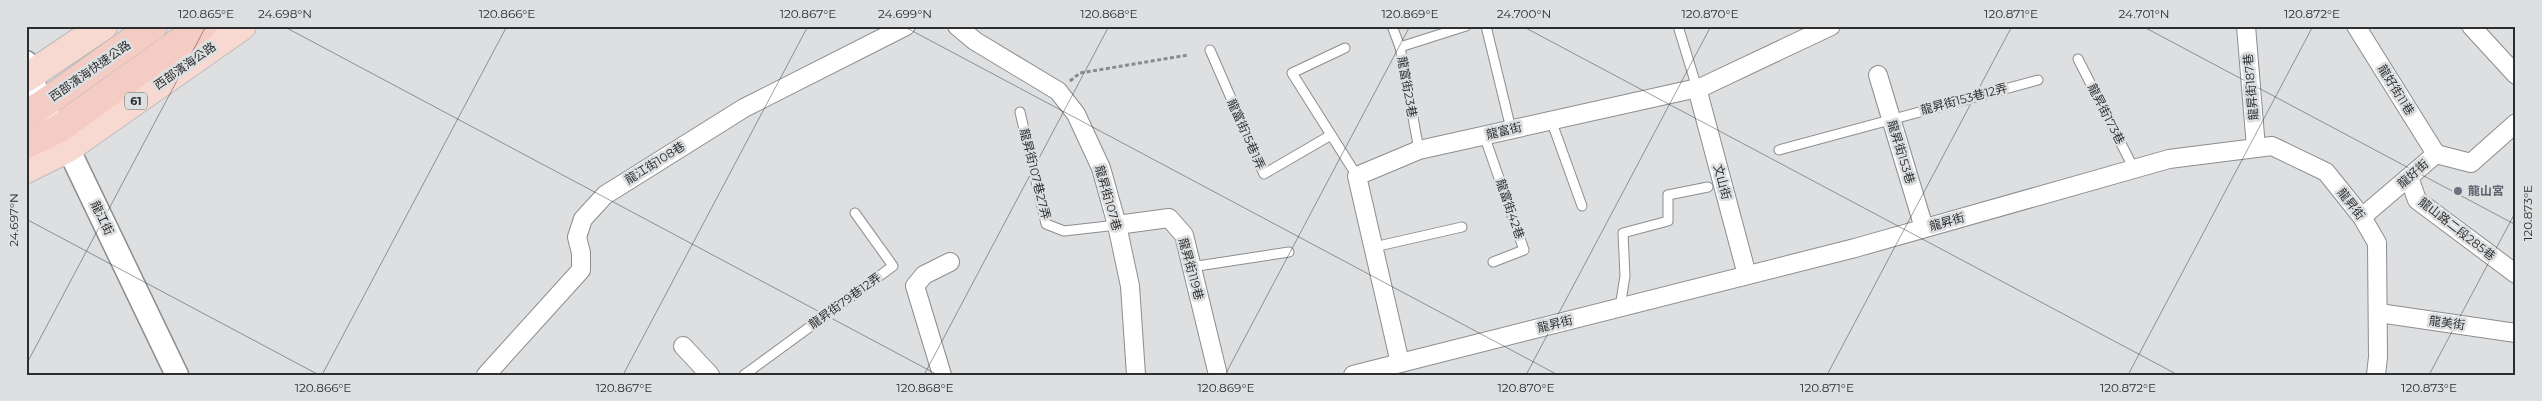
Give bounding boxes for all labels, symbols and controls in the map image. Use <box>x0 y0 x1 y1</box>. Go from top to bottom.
text: 120.865°E <box>178 6 234 21</box>
text: 24.698°N <box>258 6 312 21</box>
text: 120.866°E <box>479 6 535 21</box>
text: 120.867°E <box>780 6 836 21</box>
text: 24.699°N <box>878 6 932 21</box>
text: 120.868°E <box>1080 6 1138 21</box>
text: 120.869°E <box>1382 6 1438 21</box>
text: 24.700°N <box>1497 6 1551 21</box>
text: 120.870°E <box>1681 6 1739 21</box>
text: 120.871°E <box>1984 6 2038 21</box>
text: 24.701°N <box>2118 6 2170 21</box>
text: 120.872°E <box>2284 6 2340 21</box>
street label: 西部濱海快速公路 <box>46 37 133 104</box>
street label: 西部濱海公路 <box>151 39 219 92</box>
street label: 龍昇街187巷 <box>2240 53 2261 121</box>
street label: 龍富街23巷 <box>1395 55 1420 119</box>
street label: 龍好街11巷 <box>2375 62 2418 118</box>
street label: 龍昇街153巷12弄 <box>1919 80 2009 117</box>
street label: 龍昇街173巷 <box>2085 81 2128 147</box>
road number: 61 <box>125 92 147 110</box>
street label: 龍富街15巷1弄 <box>1224 96 1269 171</box>
street label: 龍昇街153巷 <box>1885 118 1918 186</box>
street label: 龍富街 <box>1485 119 1523 142</box>
street label: 龍昇街107巷27弄 <box>1017 127 1054 221</box>
street label: 龍江街108巷 <box>622 138 688 187</box>
street label: 龍好街 <box>2394 156 2431 191</box>
street label: 龍昇街107巷 <box>1092 163 1125 232</box>
street label: 文山街 <box>1711 163 1734 201</box>
street label: 龍富街42巷 <box>1493 177 1528 241</box>
place label: 龍山宮 <box>2468 183 2504 198</box>
street label: 龍昇街 <box>2334 185 2368 222</box>
marker: 龍山宮 <box>2452 185 2464 197</box>
text: 120.873°E <box>2520 185 2535 241</box>
text: 24.697°N <box>6 193 21 247</box>
street label: 龍山路二段285巷 <box>2416 194 2499 263</box>
street label: 龍江街 <box>88 198 117 237</box>
street label: 龍昇街 <box>1927 209 1966 234</box>
street label: 龍昇街119巷 <box>1176 236 1207 302</box>
street label: 龍昇街79巷12弄 <box>806 269 884 332</box>
street label: 龍昇街 <box>1536 312 1574 335</box>
street label: 龍美街 <box>2428 313 2466 332</box>
text: 120.866°E <box>295 380 351 395</box>
text: 120.867°E <box>596 380 652 395</box>
text: 120.868°E <box>896 380 954 395</box>
text: 120.869°E <box>1198 380 1254 395</box>
text: 120.870°E <box>1497 380 1555 395</box>
text: 120.871°E <box>1800 380 1854 395</box>
text: 120.872°E <box>2100 380 2156 395</box>
text: 120.873°E <box>2401 380 2457 395</box>

